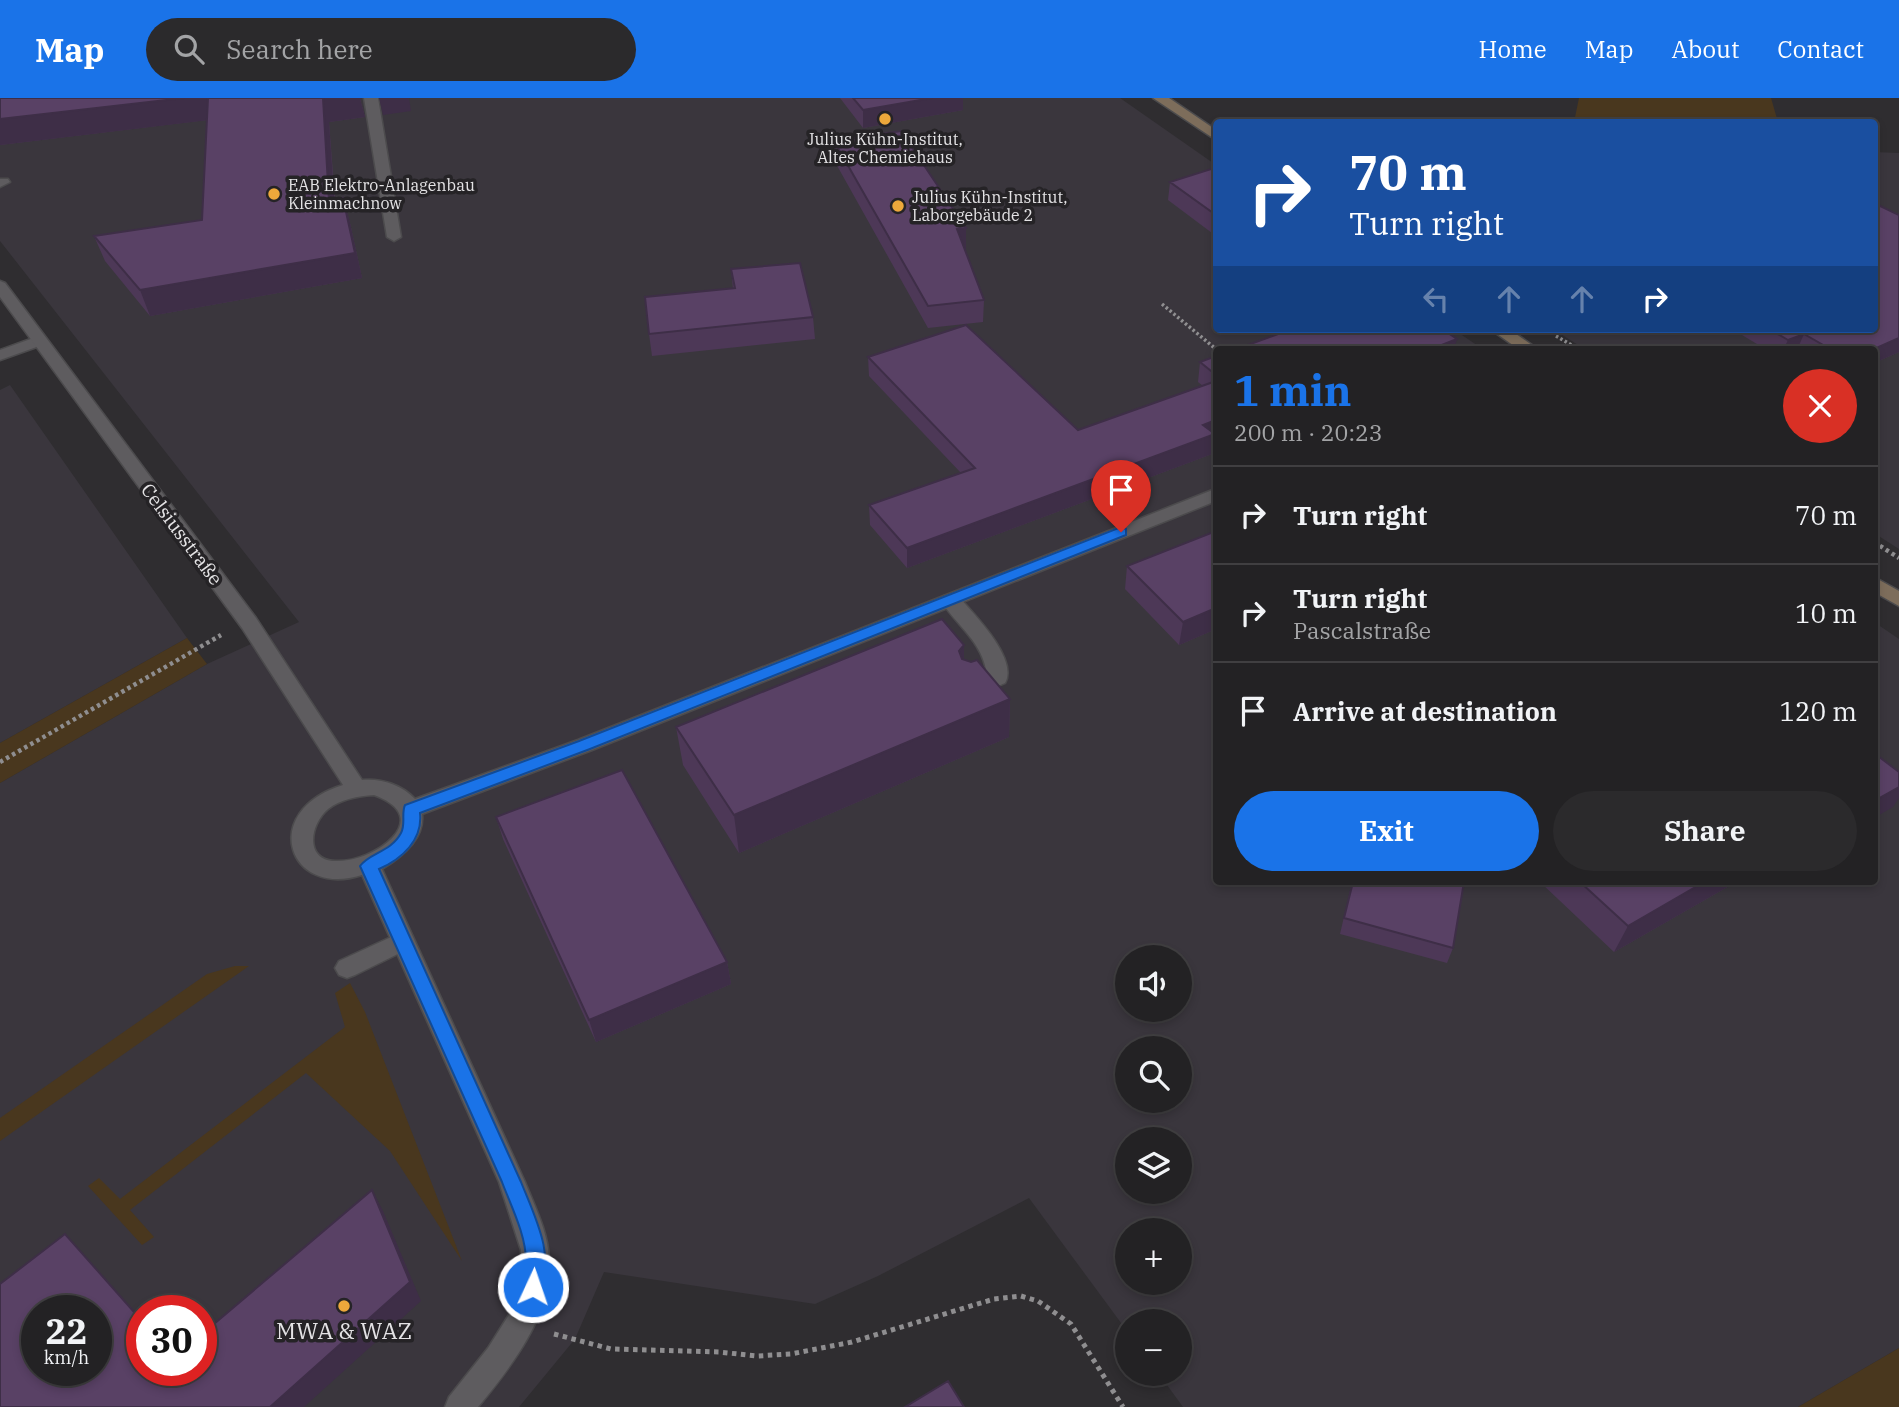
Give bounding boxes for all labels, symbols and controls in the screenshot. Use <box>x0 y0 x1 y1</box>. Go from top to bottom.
search box <box>146 18 636 81</box>
text: Map <box>35 28 104 71</box>
icon: search <box>170 30 208 68</box>
text: Search here <box>226 32 373 66</box>
text: Home <box>1479 33 1547 65</box>
text: Map <box>1585 33 1633 65</box>
text: About <box>1671 33 1739 65</box>
text: Contact <box>1777 33 1864 65</box>
marker: Julius Kühn-Institut, Altes Chemiehaus <box>877 111 893 127</box>
place label: Julius Kühn-Institut, Altes Chemiehaus <box>807 129 963 167</box>
text: 70 m <box>1349 140 1467 203</box>
icon: right <box>1234 147 1325 238</box>
place label: EAB Elektro-Anlagenbau Kleinmachnow <box>288 175 475 213</box>
marker: EAB Elektro-Anlagenbau Kleinmachnow <box>266 186 282 202</box>
place label: Julius Kühn-Institut, Laborgebäude 2 <box>912 187 1068 225</box>
marker: Julius Kühn-Institut, Laborgebäude 2 <box>890 198 906 214</box>
text: Turn right <box>1349 202 1504 244</box>
icon: left <box>1417 280 1455 318</box>
icon: ahead <box>1490 280 1528 318</box>
icon: ahead <box>1563 280 1601 318</box>
icon: right <box>1636 280 1674 318</box>
text: 1 min <box>1234 363 1352 418</box>
button: close <box>1783 369 1857 443</box>
text: 200 m · 20:23 <box>1234 417 1383 447</box>
pin <box>1091 460 1151 532</box>
icon: arrive <box>1102 471 1140 509</box>
street label: Celsiusstraße <box>136 478 228 590</box>
icon: right <box>1234 496 1272 534</box>
text: Turn right <box>1293 498 1427 532</box>
text: 70 m <box>1795 498 1857 532</box>
text: Turn right <box>1293 581 1427 615</box>
icon: right <box>1234 594 1272 632</box>
text: 10 m <box>1795 596 1857 630</box>
text: Pascalstraße <box>1293 615 1431 645</box>
icon: arrive <box>1234 692 1272 730</box>
text: Arrive at destination <box>1293 694 1557 728</box>
text: 120 m <box>1779 694 1857 728</box>
button: Exit <box>1234 791 1539 871</box>
button: Share <box>1553 791 1857 871</box>
map controls <box>1115 945 1192 1386</box>
button: sound <box>1115 945 1192 1022</box>
button: search <box>1115 1036 1192 1113</box>
button: layers <box>1115 1127 1192 1204</box>
button: + <box>1115 1218 1192 1295</box>
position arrow <box>496 1250 570 1324</box>
speed limit sign: 30 <box>126 1295 217 1386</box>
marker: MWA & WAZ <box>336 1298 352 1314</box>
text: 22 <box>45 1308 88 1354</box>
button: − <box>1115 1309 1192 1386</box>
place label: MWA & WAZ <box>276 1315 412 1345</box>
text: km/h <box>44 1346 89 1369</box>

